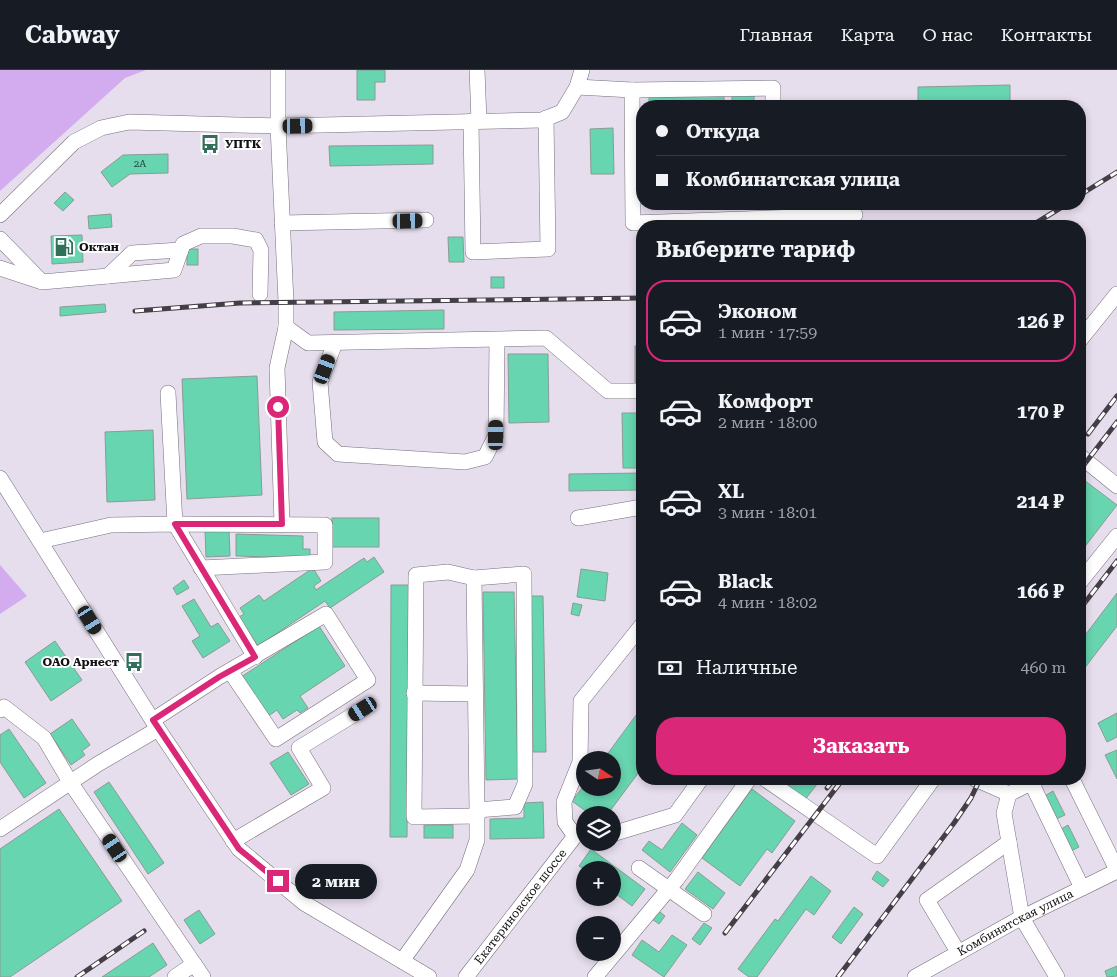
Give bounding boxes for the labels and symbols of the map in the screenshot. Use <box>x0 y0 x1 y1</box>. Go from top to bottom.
car <box>282 118 313 134</box>
bus stop icon: УПТК <box>199 133 221 155</box>
place label: УПТК <box>225 137 262 151</box>
house number: 2А <box>134 158 146 169</box>
car <box>392 213 423 229</box>
fuel station icon: Октан <box>53 236 75 258</box>
place label: Октан <box>79 240 119 254</box>
car <box>312 352 337 386</box>
route start <box>267 396 289 418</box>
car <box>488 420 503 450</box>
car <box>75 603 104 637</box>
bus stop icon: ОАО Арнест <box>123 651 145 673</box>
place label: ОАО Арнест <box>43 655 119 669</box>
car <box>346 695 379 723</box>
north arrow <box>576 751 621 796</box>
car <box>100 831 129 865</box>
street label: Екатериновское шоссе <box>472 846 570 967</box>
callout: 2 мин <box>296 864 378 898</box>
route end <box>267 870 289 892</box>
street label: Комбинатская улица <box>955 886 1076 959</box>

